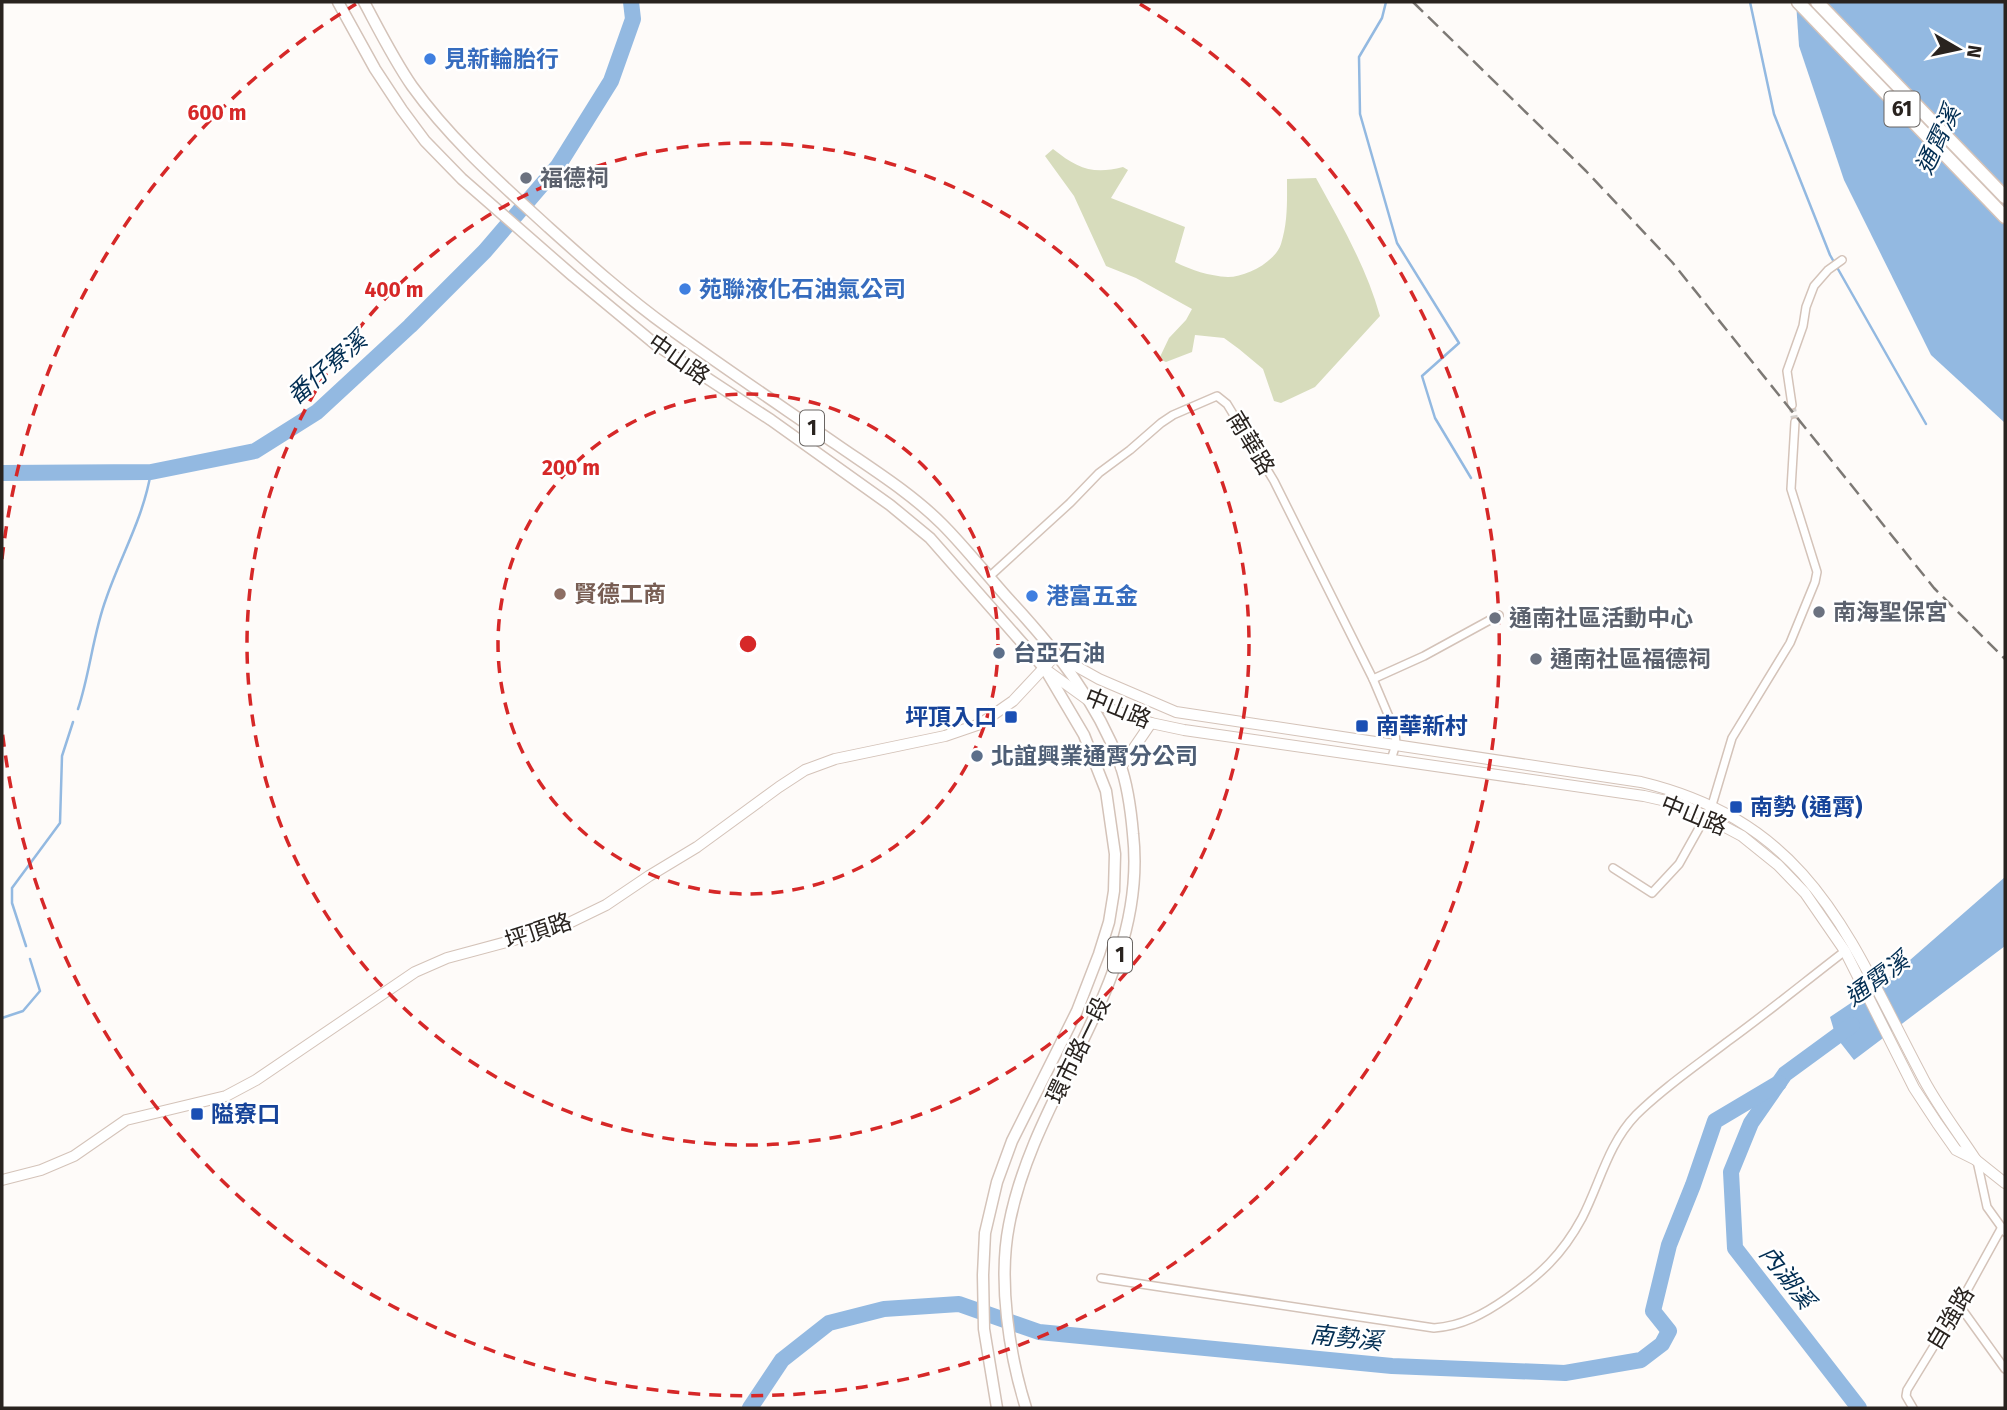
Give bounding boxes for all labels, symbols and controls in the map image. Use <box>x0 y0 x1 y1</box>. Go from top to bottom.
north arrow <box>1923 14 1993 84</box>
text: N <box>1962 44 1987 60</box>
place label: 見新輪胎行 <box>444 45 559 73</box>
marker: 見新輪胎行 <box>422 51 438 67</box>
road number: 61 <box>1884 92 1920 126</box>
water label: 通霄溪 <box>1910 99 1967 179</box>
text: 600 m <box>187 100 247 126</box>
place label: 福德祠 <box>540 164 609 192</box>
marker: 福德祠 <box>518 170 534 186</box>
place label: 苑聯液化石油氣公司 <box>699 275 906 303</box>
text: 400 m <box>364 277 424 303</box>
marker: 苑聯液化石油氣公司 <box>677 281 693 297</box>
water label: 番仔寮溪 <box>282 324 375 410</box>
street label: 中山路 <box>643 328 715 390</box>
street label: 南華路 <box>1221 406 1281 480</box>
road number: 1 <box>800 410 824 446</box>
text: 200 m <box>542 455 600 481</box>
place label: 賢德工商 <box>574 580 666 608</box>
place label: 港富五金 <box>1046 582 1138 610</box>
marker: 賢德工商 <box>552 586 568 602</box>
marker: 港富五金 <box>1024 588 1040 604</box>
place label: 南海聖保宮 <box>1833 598 1948 626</box>
place label: 通南社區活動中心 <box>1509 604 1693 632</box>
marker: 南海聖保宮 <box>1811 604 1827 620</box>
marker: 通南社區活動中心 <box>1487 610 1503 626</box>
centre of rings <box>736 632 760 656</box>
place label: 台亞石油 <box>1013 639 1105 667</box>
marker: 台亞石油 <box>991 645 1007 661</box>
place label: 通南社區福德祠 <box>1550 645 1711 673</box>
marker: 通南社區福德祠 <box>1528 651 1544 667</box>
street label: 中山路 <box>1081 682 1155 734</box>
place label: 坪頂入口 <box>905 703 997 731</box>
marker: 坪頂入口 <box>1003 709 1019 725</box>
place label: 南華新村 <box>1376 712 1468 740</box>
marker: 南華新村 <box>1354 718 1370 734</box>
place label: 北誼興業通霄分公司 <box>991 742 1198 770</box>
marker: 北誼興業通霄分公司 <box>969 748 985 764</box>
street label: 中山路 <box>1657 789 1731 841</box>
place label: 南勢 (通霄) <box>1750 793 1863 821</box>
marker: 南勢 (通霄) <box>1728 799 1744 815</box>
street label: 坪頂路 <box>501 907 575 955</box>
road number: 1 <box>1108 937 1132 972</box>
water label: 通霄溪 <box>1840 945 1917 1011</box>
street label: 環市路一段 <box>1040 992 1116 1108</box>
place label: 隘寮口 <box>211 1100 280 1128</box>
marker: 隘寮口 <box>189 1106 205 1122</box>
water label: 內湖溪 <box>1754 1240 1822 1316</box>
street label: 自強路 <box>1920 1281 1980 1355</box>
water label: 南勢溪 <box>1309 1320 1386 1356</box>

